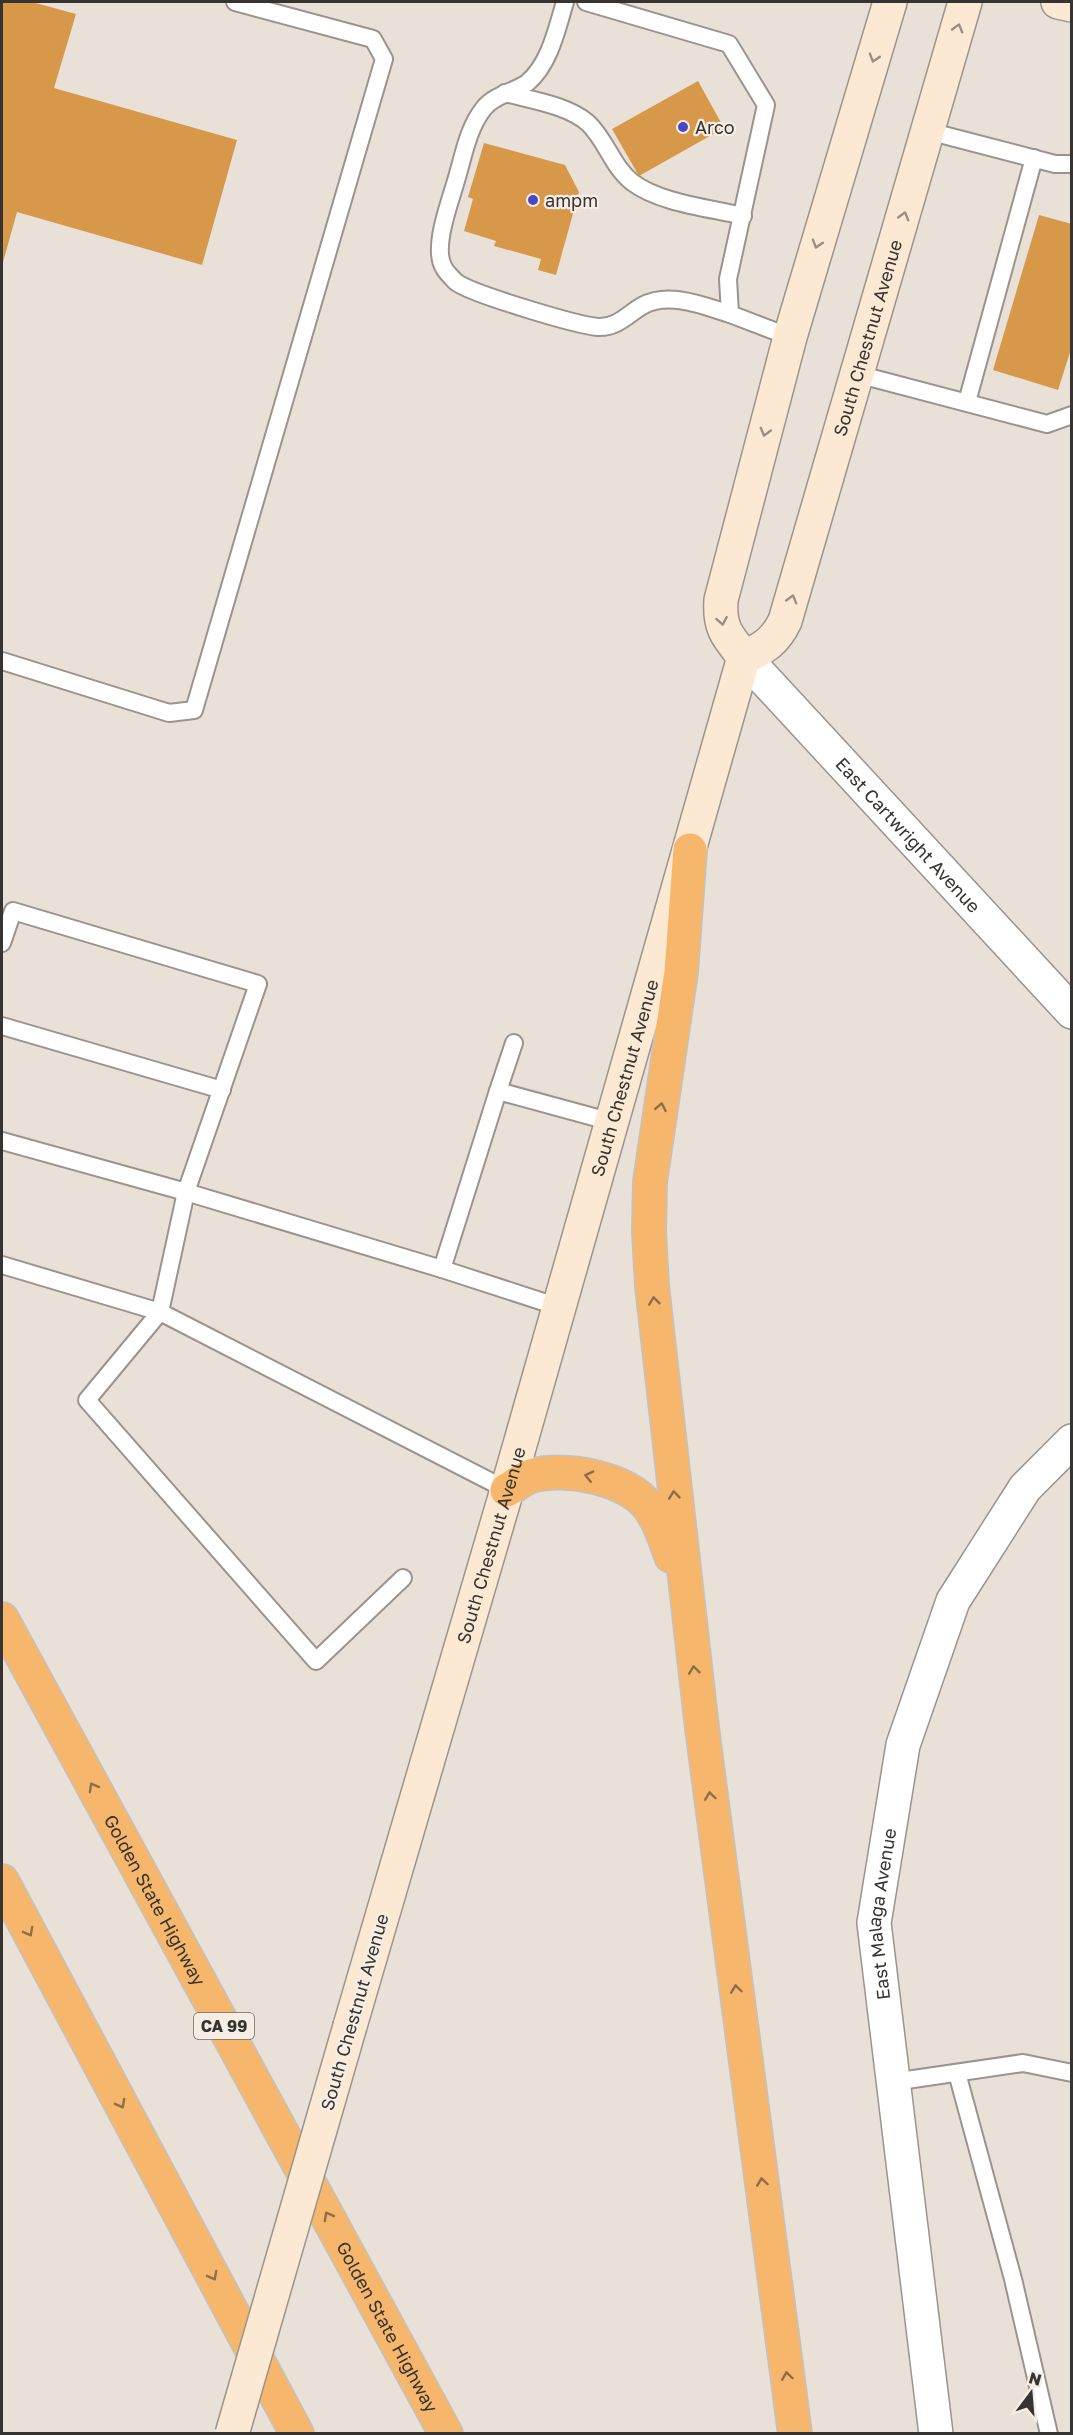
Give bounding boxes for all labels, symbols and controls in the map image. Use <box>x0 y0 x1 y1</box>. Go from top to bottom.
one-way arrow <box>950 23 963 33</box>
one-way arrow <box>869 52 881 63</box>
place label: Arco <box>695 116 735 138</box>
marker: Arco <box>676 120 690 134</box>
place label: ampm <box>545 189 598 211</box>
marker: ampm <box>526 193 540 207</box>
one-way arrow <box>897 211 909 222</box>
street label: South Chestnut Avenue <box>828 237 906 439</box>
one-way arrow <box>812 238 824 249</box>
one-way arrow <box>759 427 772 437</box>
one-way arrow <box>785 594 797 605</box>
one-way arrow <box>715 616 728 626</box>
street label: East Cartwright Avenue <box>831 753 985 917</box>
street label: South Chestnut Avenue <box>586 977 663 1179</box>
one-way arrow <box>654 1102 666 1111</box>
one-way arrow <box>648 1296 660 1305</box>
street label: South Chestnut Avenue <box>452 1444 530 1646</box>
one-way arrow <box>584 1471 594 1484</box>
one-way arrow <box>668 1490 681 1499</box>
one-way arrow <box>689 1666 701 1675</box>
one-way arrow <box>89 1783 100 1793</box>
one-way arrow <box>705 1791 717 1800</box>
street label: Golden State Highway <box>100 1811 211 1989</box>
street label: East Malaga Avenue <box>863 1827 900 2001</box>
street label: South Chestnut Avenue <box>315 1911 393 2113</box>
one-way arrow <box>22 1926 33 1936</box>
one-way arrow <box>730 1984 743 1993</box>
road number: CA 99 <box>194 2013 254 2039</box>
one-way arrow <box>114 2098 125 2108</box>
one-way arrow <box>756 2178 768 2187</box>
one-way arrow <box>324 2212 335 2223</box>
street label: Golden State Highway <box>332 2237 443 2416</box>
one-way arrow <box>206 2270 217 2281</box>
north arrow <box>1001 2363 1061 2423</box>
text: N <box>1027 2367 1044 2390</box>
one-way arrow <box>782 2371 794 2380</box>

